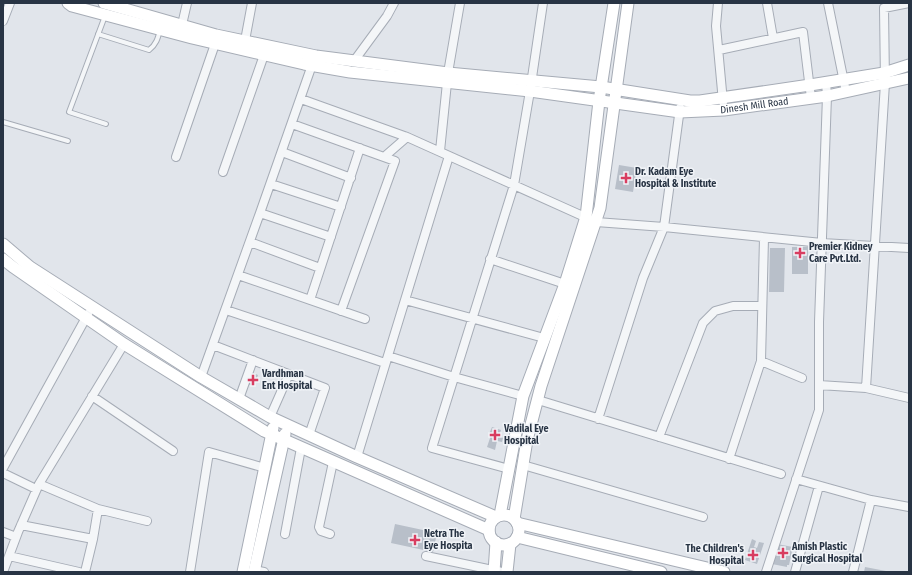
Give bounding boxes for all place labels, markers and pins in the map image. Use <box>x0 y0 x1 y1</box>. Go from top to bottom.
place label: Dr. Kadam Eye Hospital & Institute <box>635 166 716 190</box>
marker: Dr. Kadam Eye Hospital & Institute <box>620 172 632 184</box>
place label: Premier Kidney Care Pvt.Ltd. <box>809 241 873 265</box>
marker: Premier Kidney Care Pvt.Ltd. <box>794 247 806 259</box>
place label: Vardhman Ent Hospital <box>261 368 313 392</box>
marker: Vardhman Ent Hospital <box>247 374 259 386</box>
place label: Vadilal Eye Hospital <box>503 423 549 447</box>
marker: Vadilal Eye Hospital <box>489 429 501 441</box>
place label: Netra The Eye Hospita <box>424 528 473 552</box>
marker: Netra The Eye Hospita <box>409 534 421 546</box>
place label: Amish Plastic Surgical Hospital <box>791 541 862 565</box>
place label: The Children's Hospital <box>686 543 745 567</box>
marker: Amish Plastic Surgical Hospital <box>777 547 789 559</box>
marker: The Children's Hospital <box>747 549 759 561</box>

